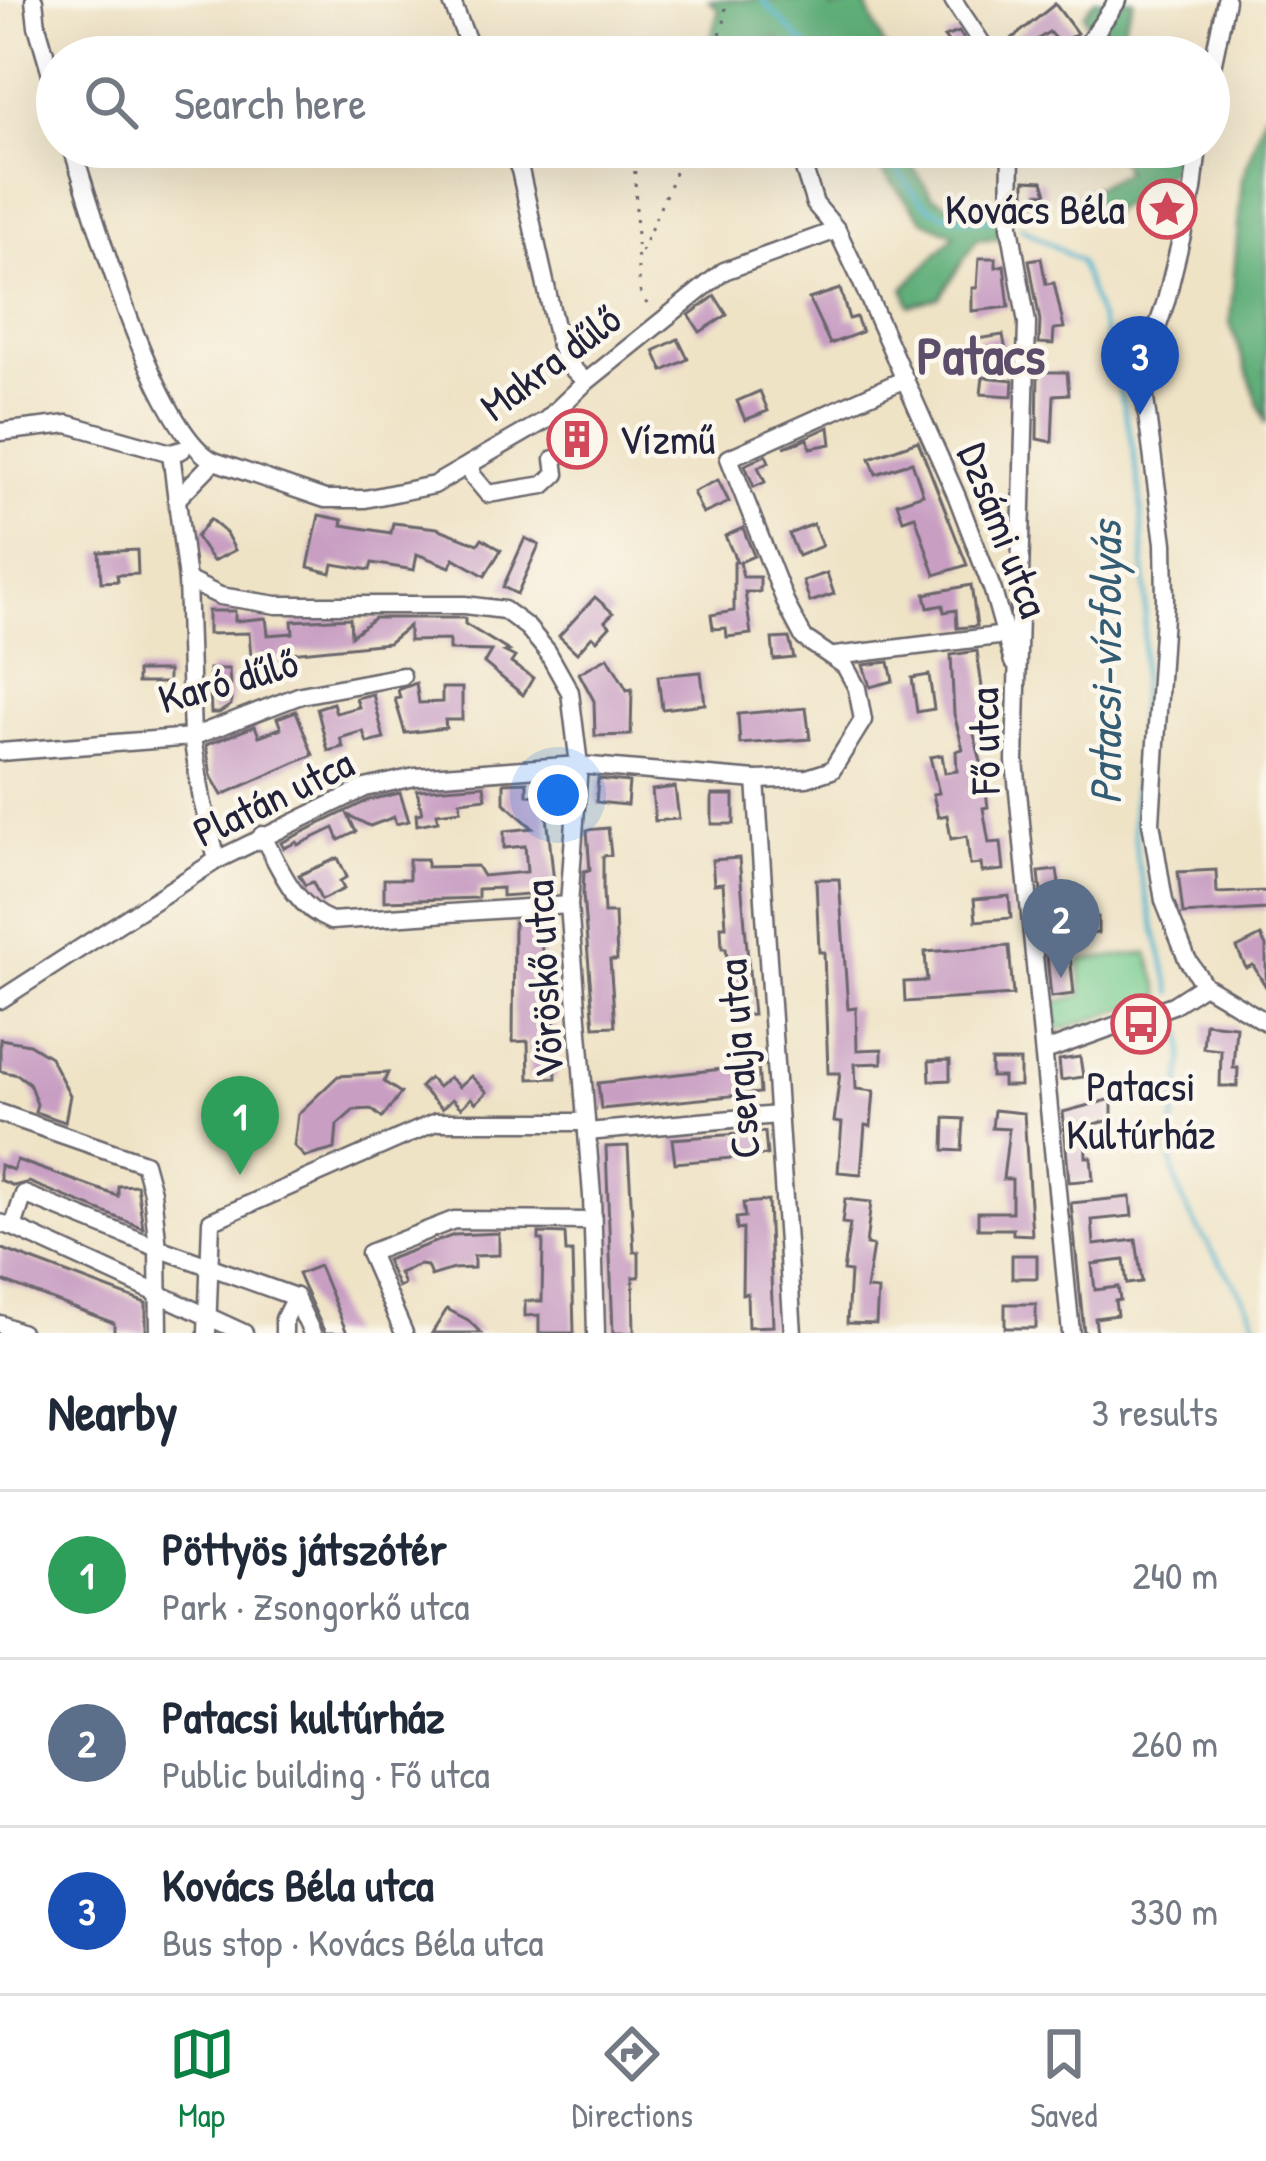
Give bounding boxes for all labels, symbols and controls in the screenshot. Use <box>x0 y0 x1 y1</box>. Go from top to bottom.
search box <box>36 36 1230 168</box>
icon: search <box>78 69 144 135</box>
text: Search here <box>174 72 366 133</box>
place icon: Kovács Béla <box>1136 178 1198 240</box>
place label: Kovács Béla <box>945 180 1125 237</box>
street label: Makra dűlő <box>468 290 632 433</box>
pin: 3 <box>1101 316 1179 415</box>
district label: Patacs <box>917 318 1046 391</box>
building icon: Vízmű <box>546 408 608 470</box>
place label: Vízmű <box>619 410 716 467</box>
street label: Dzsámi utca <box>945 435 1064 625</box>
water label: Patacsi-vízfolyás <box>1074 518 1135 805</box>
street label: Karó dűlő <box>152 632 304 727</box>
street label: Fő utca <box>954 687 1013 796</box>
street label: Platán utca <box>183 733 362 860</box>
your location <box>528 765 588 825</box>
street label: Vöröskő utca <box>509 879 576 1079</box>
pin: 2 <box>1022 879 1100 978</box>
street label: Cseralja utca <box>702 957 773 1161</box>
bus stop icon: Patacsi Kultúrház <box>1110 993 1172 1055</box>
place label: Patacsi Kultúrház <box>1066 1057 1216 1162</box>
pin: 1 <box>201 1076 279 1175</box>
text: Nearby <box>48 1377 178 1446</box>
text: 3 results <box>1092 1385 1218 1438</box>
text: Pöttyös játszótér <box>162 1518 447 1579</box>
text: 1 <box>80 1548 94 1601</box>
text: 240 m <box>1132 1548 1218 1601</box>
text: Park · Zsongorkő utca <box>162 1579 470 1632</box>
text: Patacsi kultúrház <box>162 1686 445 1747</box>
text: 2 <box>78 1716 96 1769</box>
text: 260 m <box>1131 1716 1218 1769</box>
text: Public building · Fő utca <box>162 1747 490 1800</box>
text: Kovács Béla utca <box>162 1854 434 1915</box>
text: 3 <box>78 1884 96 1937</box>
text: 330 m <box>1130 1884 1218 1937</box>
text: Bus stop · Kovács Béla utca <box>162 1915 543 1968</box>
tab: Map <box>169 2021 235 2137</box>
tab: Directions <box>572 2021 693 2137</box>
tab: Saved <box>1030 2021 1097 2137</box>

